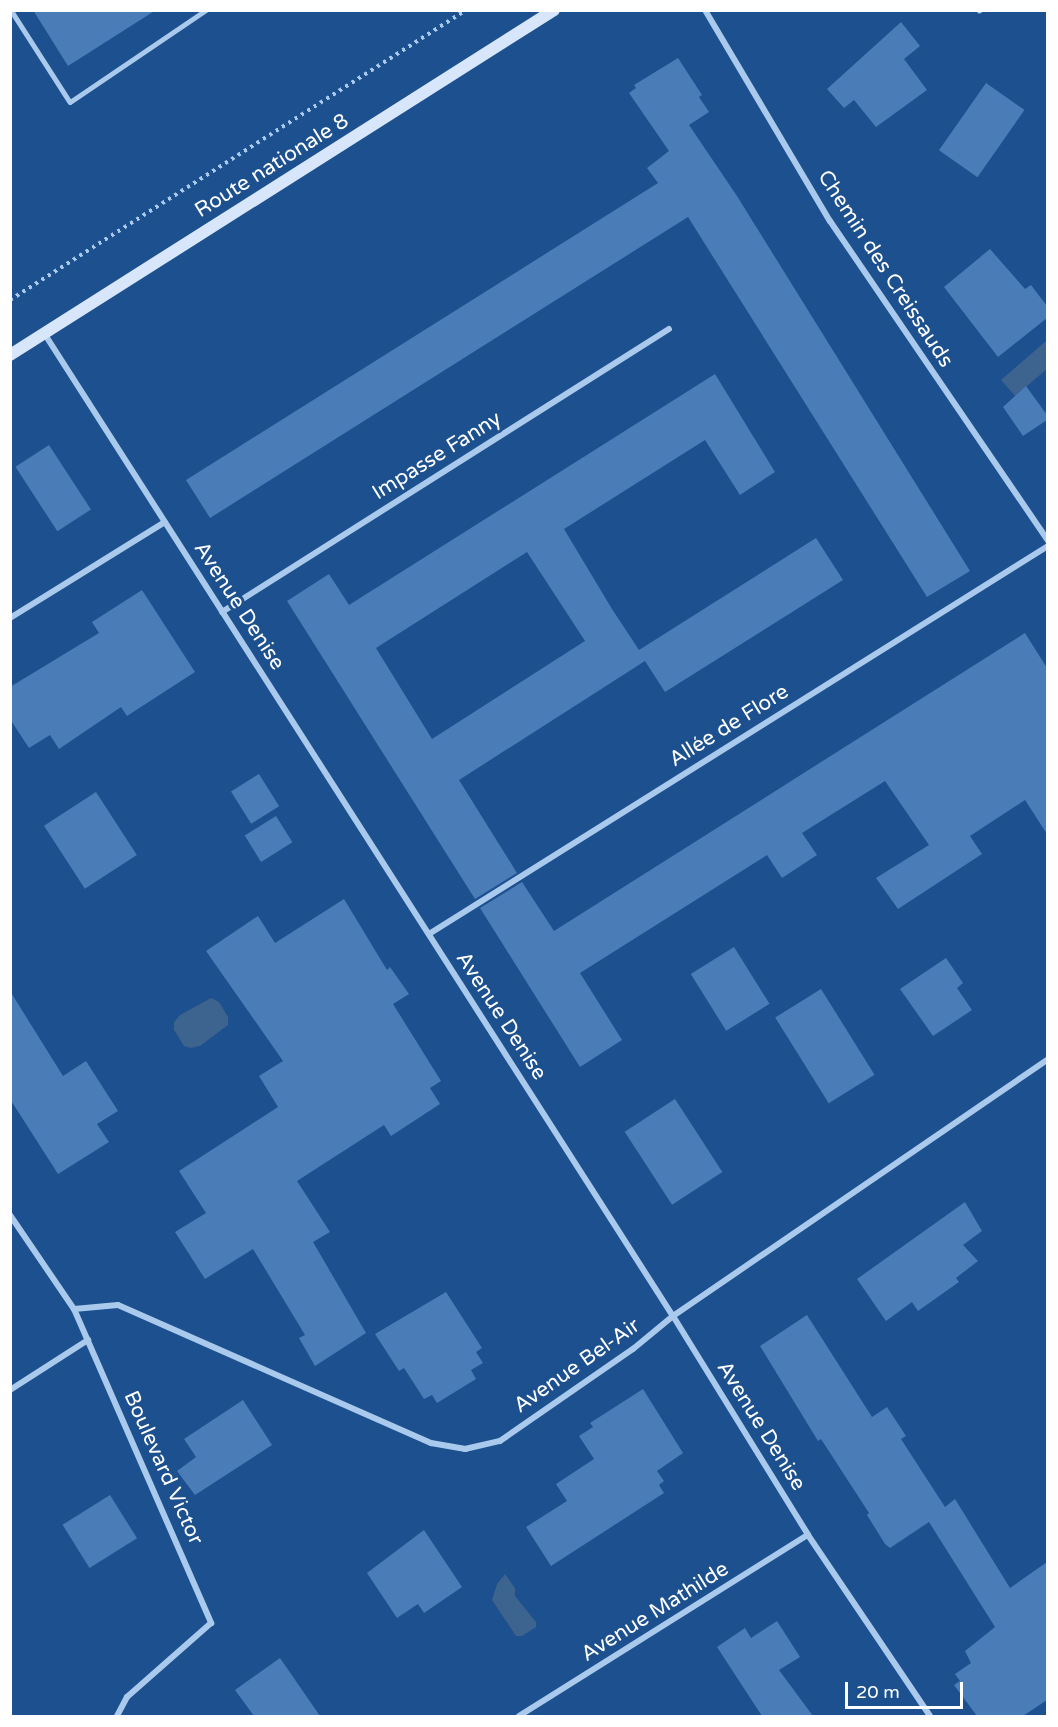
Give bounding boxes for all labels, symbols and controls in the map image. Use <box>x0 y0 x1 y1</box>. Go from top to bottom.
street label: Route nationale 8 <box>191 109 353 223</box>
street label: Chemin des Creissauds <box>812 166 958 372</box>
street label: Impasse Fanny <box>368 406 506 506</box>
street label: Avenue Denise <box>188 537 290 675</box>
street label: Allée de Flore <box>665 679 793 773</box>
street label: Avenue Denise <box>450 947 552 1085</box>
street label: Avenue Bel-Air <box>509 1313 645 1419</box>
street label: Avenue Denise <box>711 1357 811 1495</box>
street label: Boulevard Victor <box>118 1387 208 1549</box>
street label: Avenue Mathilde <box>577 1557 733 1667</box>
scale bar <box>848 1670 966 1708</box>
text: 20 m <box>856 1681 900 1703</box>

